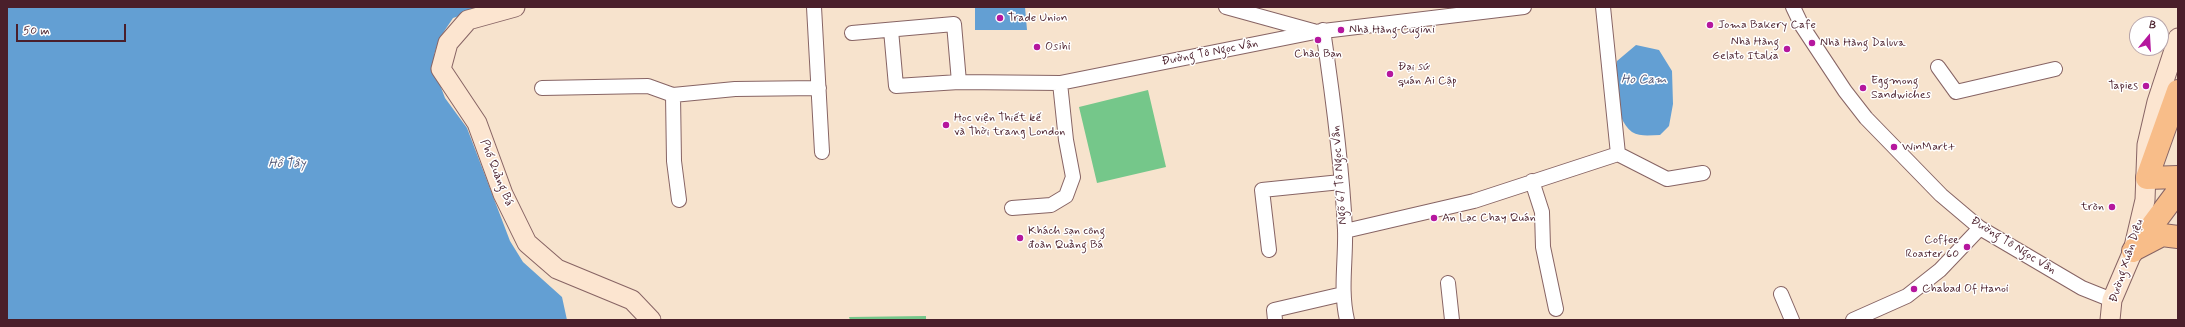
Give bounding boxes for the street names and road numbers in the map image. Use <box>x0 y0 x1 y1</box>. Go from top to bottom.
street label: Đường Tô Ngọc Vân <box>1161 37 1259 69</box>
street label: Ngõ 67 Tô Ngọc Vân <box>1329 125 1351 225</box>
street label: Phố Quảng Bá <box>476 138 516 208</box>
street label: Đường Tô Ngọc Vân <box>1968 214 2058 278</box>
street label: Đường Xuân Diệu <box>2107 218 2147 304</box>

